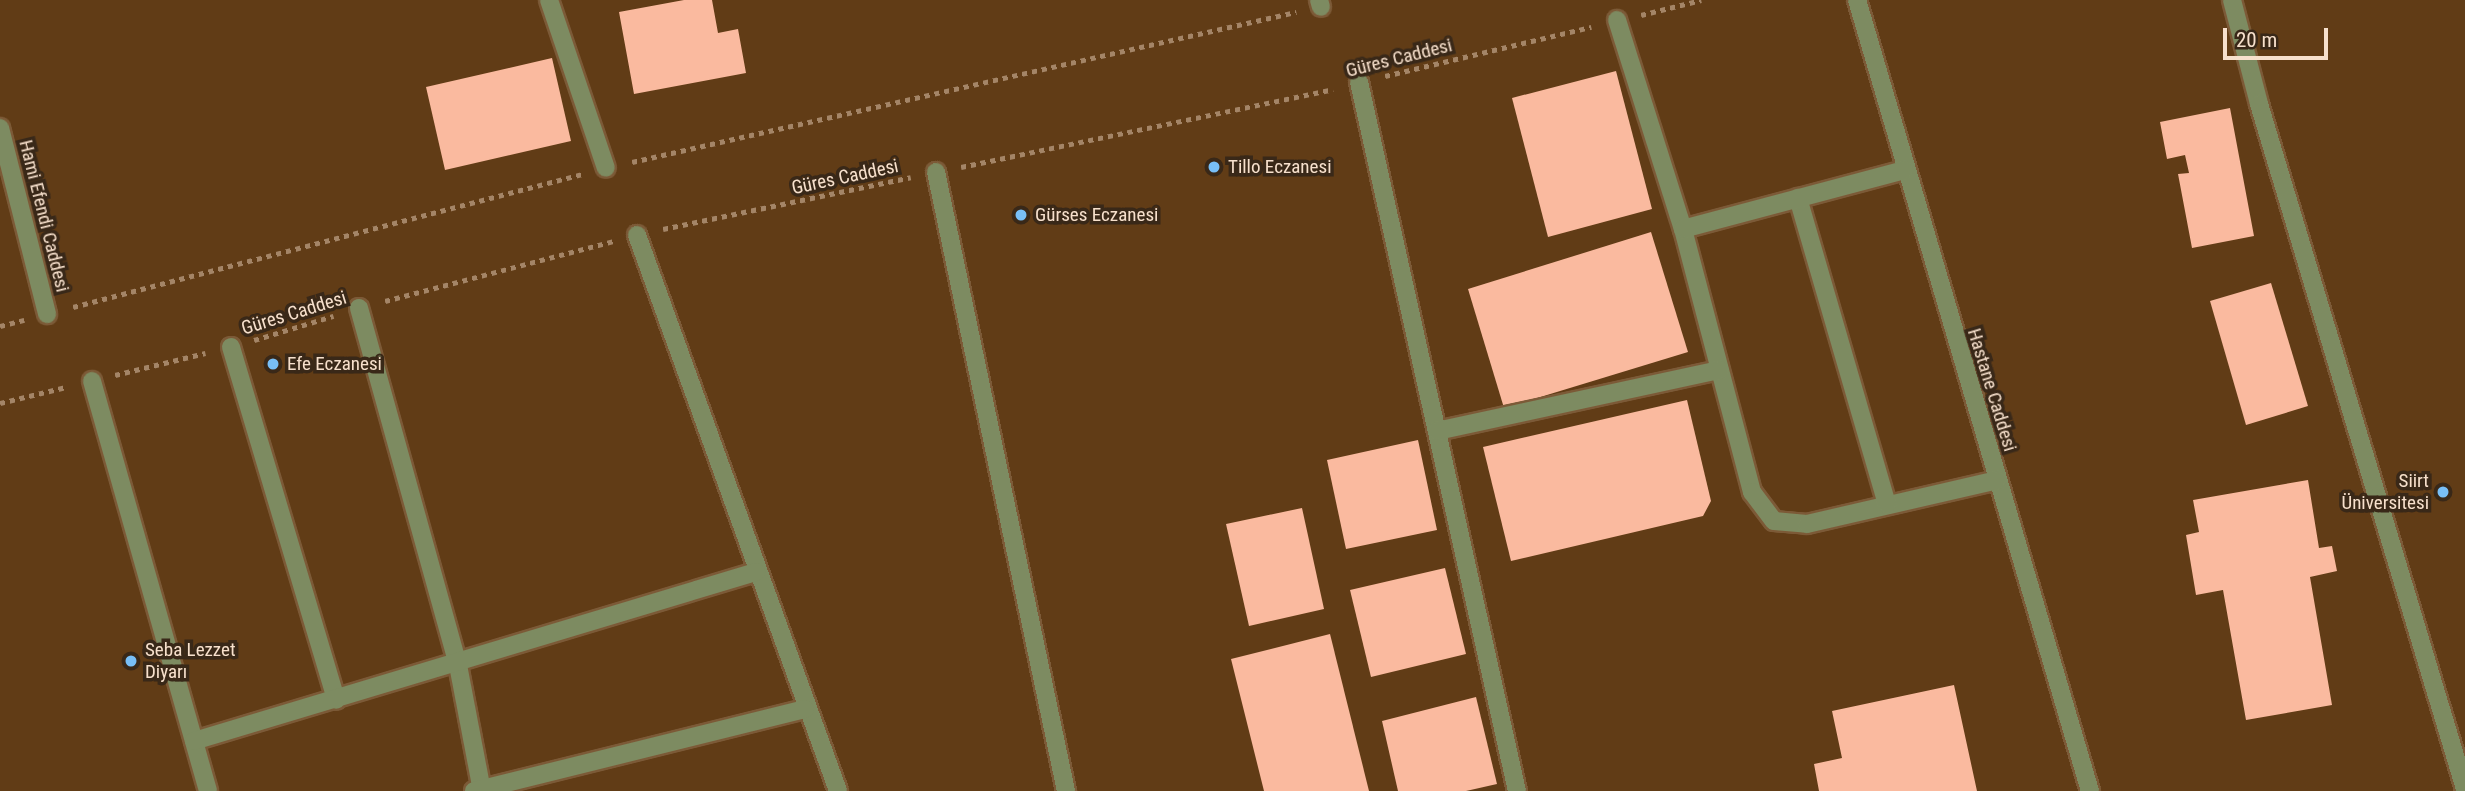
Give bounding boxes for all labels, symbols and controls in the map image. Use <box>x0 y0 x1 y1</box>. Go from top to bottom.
scale bar <box>2227 14 2332 58</box>
text: 20 m <box>2236 28 2277 52</box>
street label: Güres Caddesi <box>1344 34 1454 82</box>
street label: Hami Efendi Caddesi <box>14 138 74 294</box>
street label: Güres Caddesi <box>790 155 900 199</box>
place label: Tillo Eczanesi <box>1228 156 1331 178</box>
marker: Tillo Eczanesi <box>1206 159 1222 175</box>
place label: Gürses Eczanesi <box>1035 204 1158 226</box>
marker: Gürses Eczanesi <box>1013 207 1029 223</box>
street label: Güres Caddesi <box>239 286 349 340</box>
street label: Hastane Caddesi <box>1962 326 2022 454</box>
place label: Efe Eczanesi <box>287 353 382 375</box>
marker: Efe Eczanesi <box>265 356 281 372</box>
place label: Siirt Üniversitesi <box>2341 470 2429 514</box>
marker: Siirt Üniversitesi <box>2435 484 2451 500</box>
place label: Seba Lezzet Diyarı <box>145 639 236 683</box>
marker: Seba Lezzet Diyarı <box>123 653 139 669</box>

